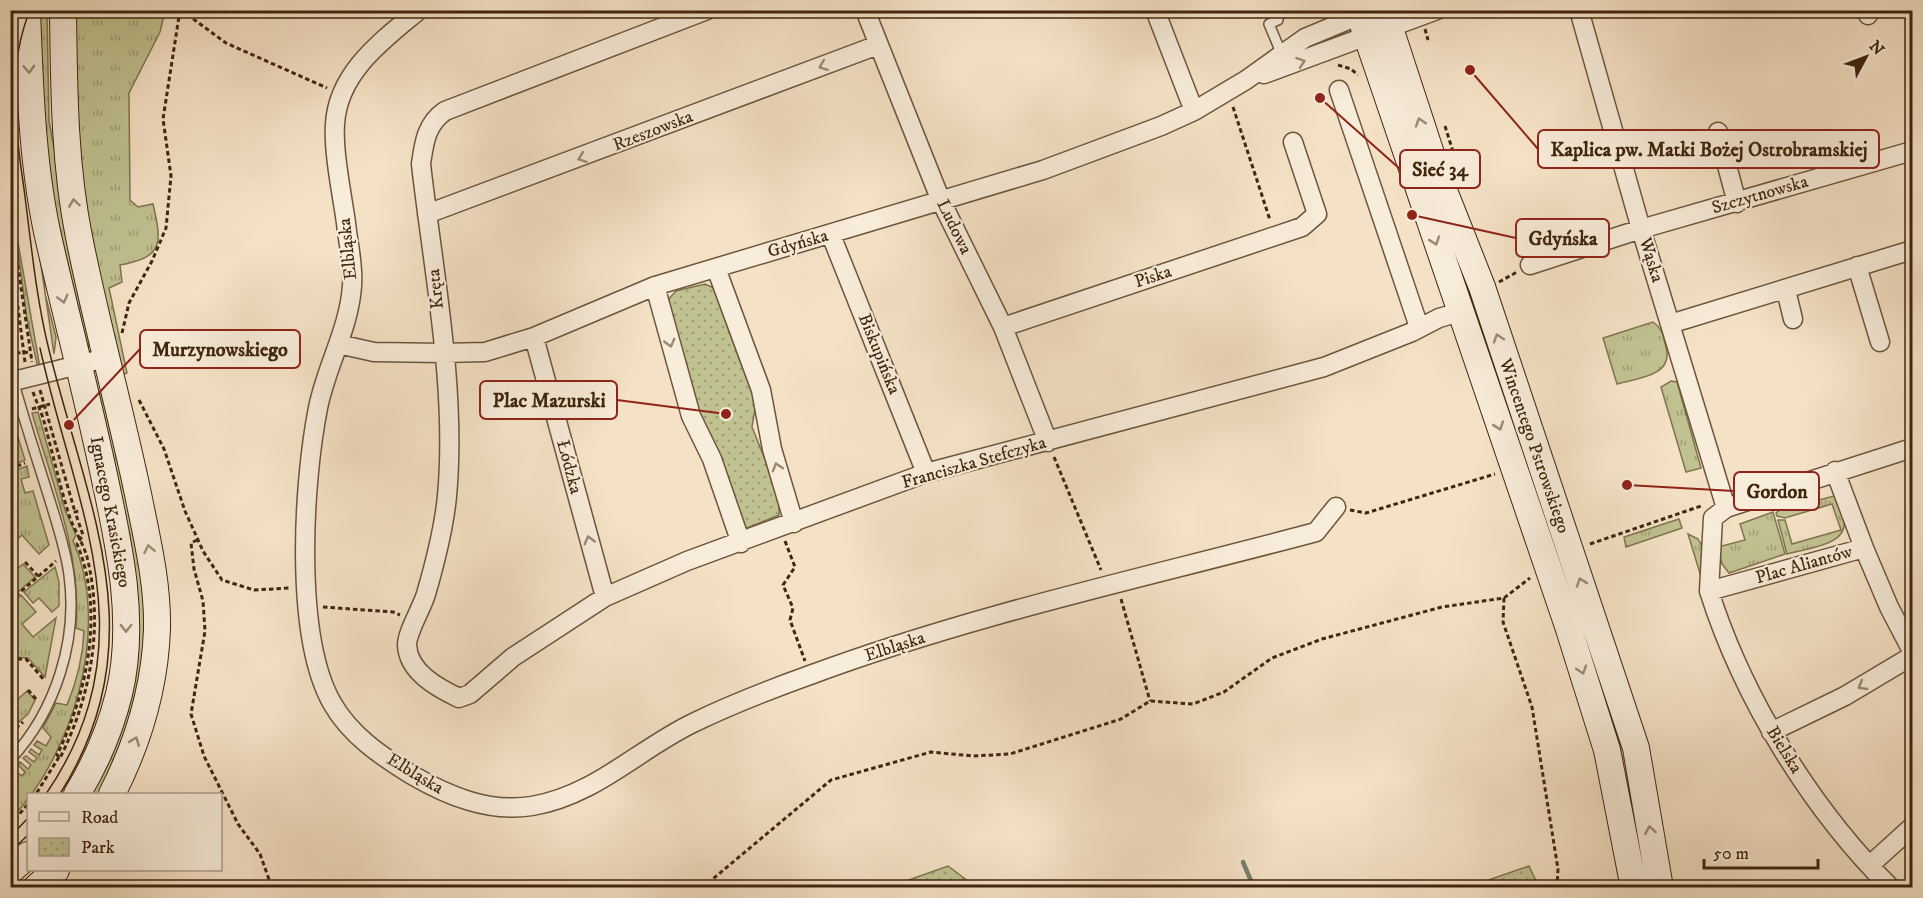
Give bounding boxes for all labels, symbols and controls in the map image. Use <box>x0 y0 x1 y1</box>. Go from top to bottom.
north arrow <box>1836 27 1896 87</box>
text: N <box>1865 36 1888 59</box>
one-way arrow <box>1295 56 1306 69</box>
one-way arrow <box>818 59 829 71</box>
one-way arrow <box>23 64 36 73</box>
street label: Rzeszowska <box>610 106 696 156</box>
one-way arrow <box>1415 117 1428 128</box>
callout: Kaplica pw. Matki Bożej Ostrobramskiej <box>1538 130 1879 168</box>
text: Kaplica pw. Matki Bożej Ostrobramskiej <box>1551 138 1868 163</box>
one-way arrow <box>577 150 588 163</box>
callout: Sieć 34 <box>1400 150 1480 188</box>
text: Sieć 34 <box>1412 158 1469 183</box>
street label: Szczytnowska <box>1709 171 1811 219</box>
street label: Ludowa <box>931 196 977 258</box>
one-way arrow <box>68 199 80 208</box>
street label: Elbląska <box>334 217 362 281</box>
callout: Gdyńska <box>1516 219 1609 257</box>
street label: Gdyńska <box>765 225 831 263</box>
text: Gdyńska <box>1529 227 1598 252</box>
street label: Wąska <box>1634 234 1668 285</box>
one-way arrow <box>1428 235 1441 246</box>
street label: Piska <box>1132 261 1175 293</box>
street label: Kręta <box>423 268 449 310</box>
one-way arrow <box>56 294 69 304</box>
street label: Biskupińska <box>853 310 905 398</box>
callout: Murzynowskiego <box>140 330 300 368</box>
one-way arrow <box>1493 333 1505 344</box>
text: Murzynowskiego <box>152 338 288 363</box>
one-way arrow <box>663 338 676 348</box>
street label: Wincentego Pstrowskiego <box>1493 355 1574 536</box>
callout: Plac Mazurski <box>480 381 617 419</box>
text: Plac Mazurski <box>492 389 606 414</box>
one-way arrow <box>1492 420 1504 430</box>
street label: Franciszka Stefczyka <box>899 432 1049 494</box>
street label: Ignacego Krasickiego <box>85 434 136 590</box>
street label: Łódzka <box>551 438 587 497</box>
one-way arrow <box>772 462 784 473</box>
callout: Gordon <box>1734 472 1819 510</box>
text: Gordon <box>1746 480 1808 505</box>
one-way arrow <box>584 535 596 546</box>
street label: Plac Aliantów <box>1753 541 1855 589</box>
one-way arrow <box>144 544 157 554</box>
one-way arrow <box>1575 577 1588 588</box>
one-way arrow <box>119 624 132 633</box>
street label: Elbląska <box>862 627 928 667</box>
one-way arrow <box>1575 664 1587 675</box>
one-way arrow <box>1858 678 1868 690</box>
street label: Bielska <box>1761 722 1807 778</box>
one-way arrow <box>128 736 141 747</box>
street label: Elbląska <box>383 749 448 800</box>
legend <box>27 793 222 871</box>
text: Road <box>81 807 118 829</box>
one-way arrow <box>1644 825 1657 835</box>
scale bar <box>1704 832 1818 870</box>
text: Park <box>81 837 115 859</box>
text: 50 m <box>1713 843 1749 865</box>

